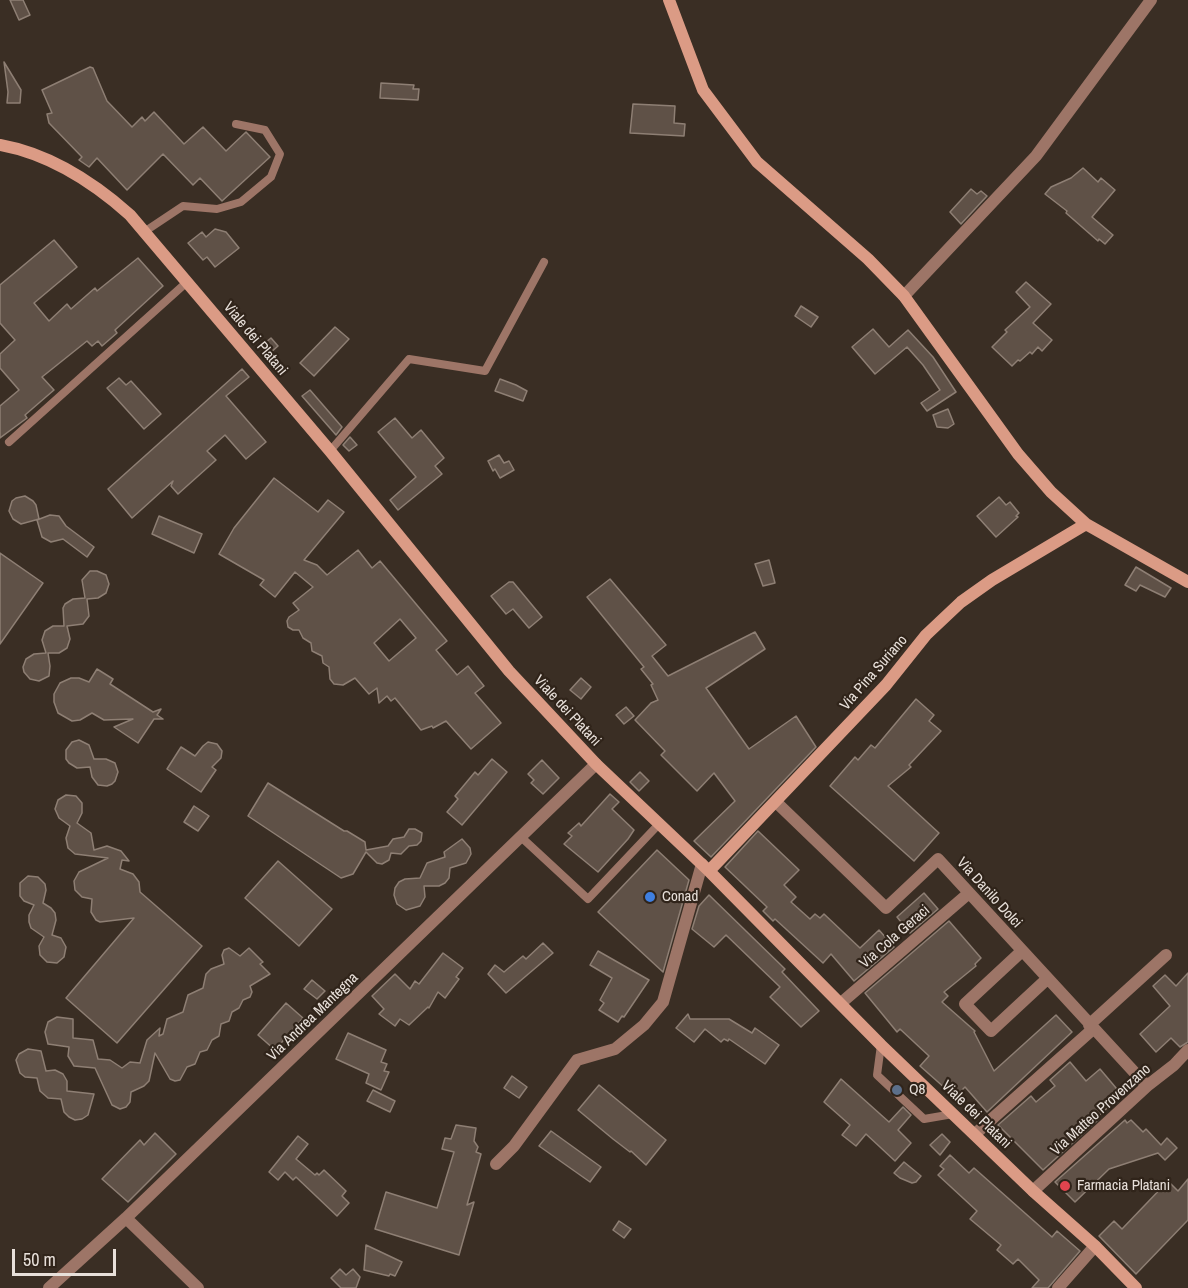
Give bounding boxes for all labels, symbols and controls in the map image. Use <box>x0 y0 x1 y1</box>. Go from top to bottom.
street label: Viale dei Platani <box>219 299 291 379</box>
street label: Via Pina Suriano <box>837 632 911 714</box>
street label: Viale dei Platani <box>530 672 604 750</box>
street label: Via Danilo Dolci <box>953 854 1025 932</box>
place label: Conad <box>662 888 698 906</box>
marker: Conad <box>643 890 657 904</box>
street label: Via Cola Geraci <box>856 902 934 972</box>
street label: Via Andrea Mantegna <box>264 969 362 1065</box>
street label: Via Matteo Provenzano <box>1047 1060 1155 1160</box>
street label: Viale dei Platani <box>937 1077 1015 1153</box>
place label: Q8 <box>909 1081 925 1099</box>
marker: Q8 <box>890 1083 904 1097</box>
place label: Farmacia Platani <box>1077 1177 1170 1195</box>
marker: Farmacia Platani <box>1058 1179 1072 1193</box>
scale bar <box>15 1237 118 1275</box>
text: 50 m <box>23 1247 56 1272</box>

